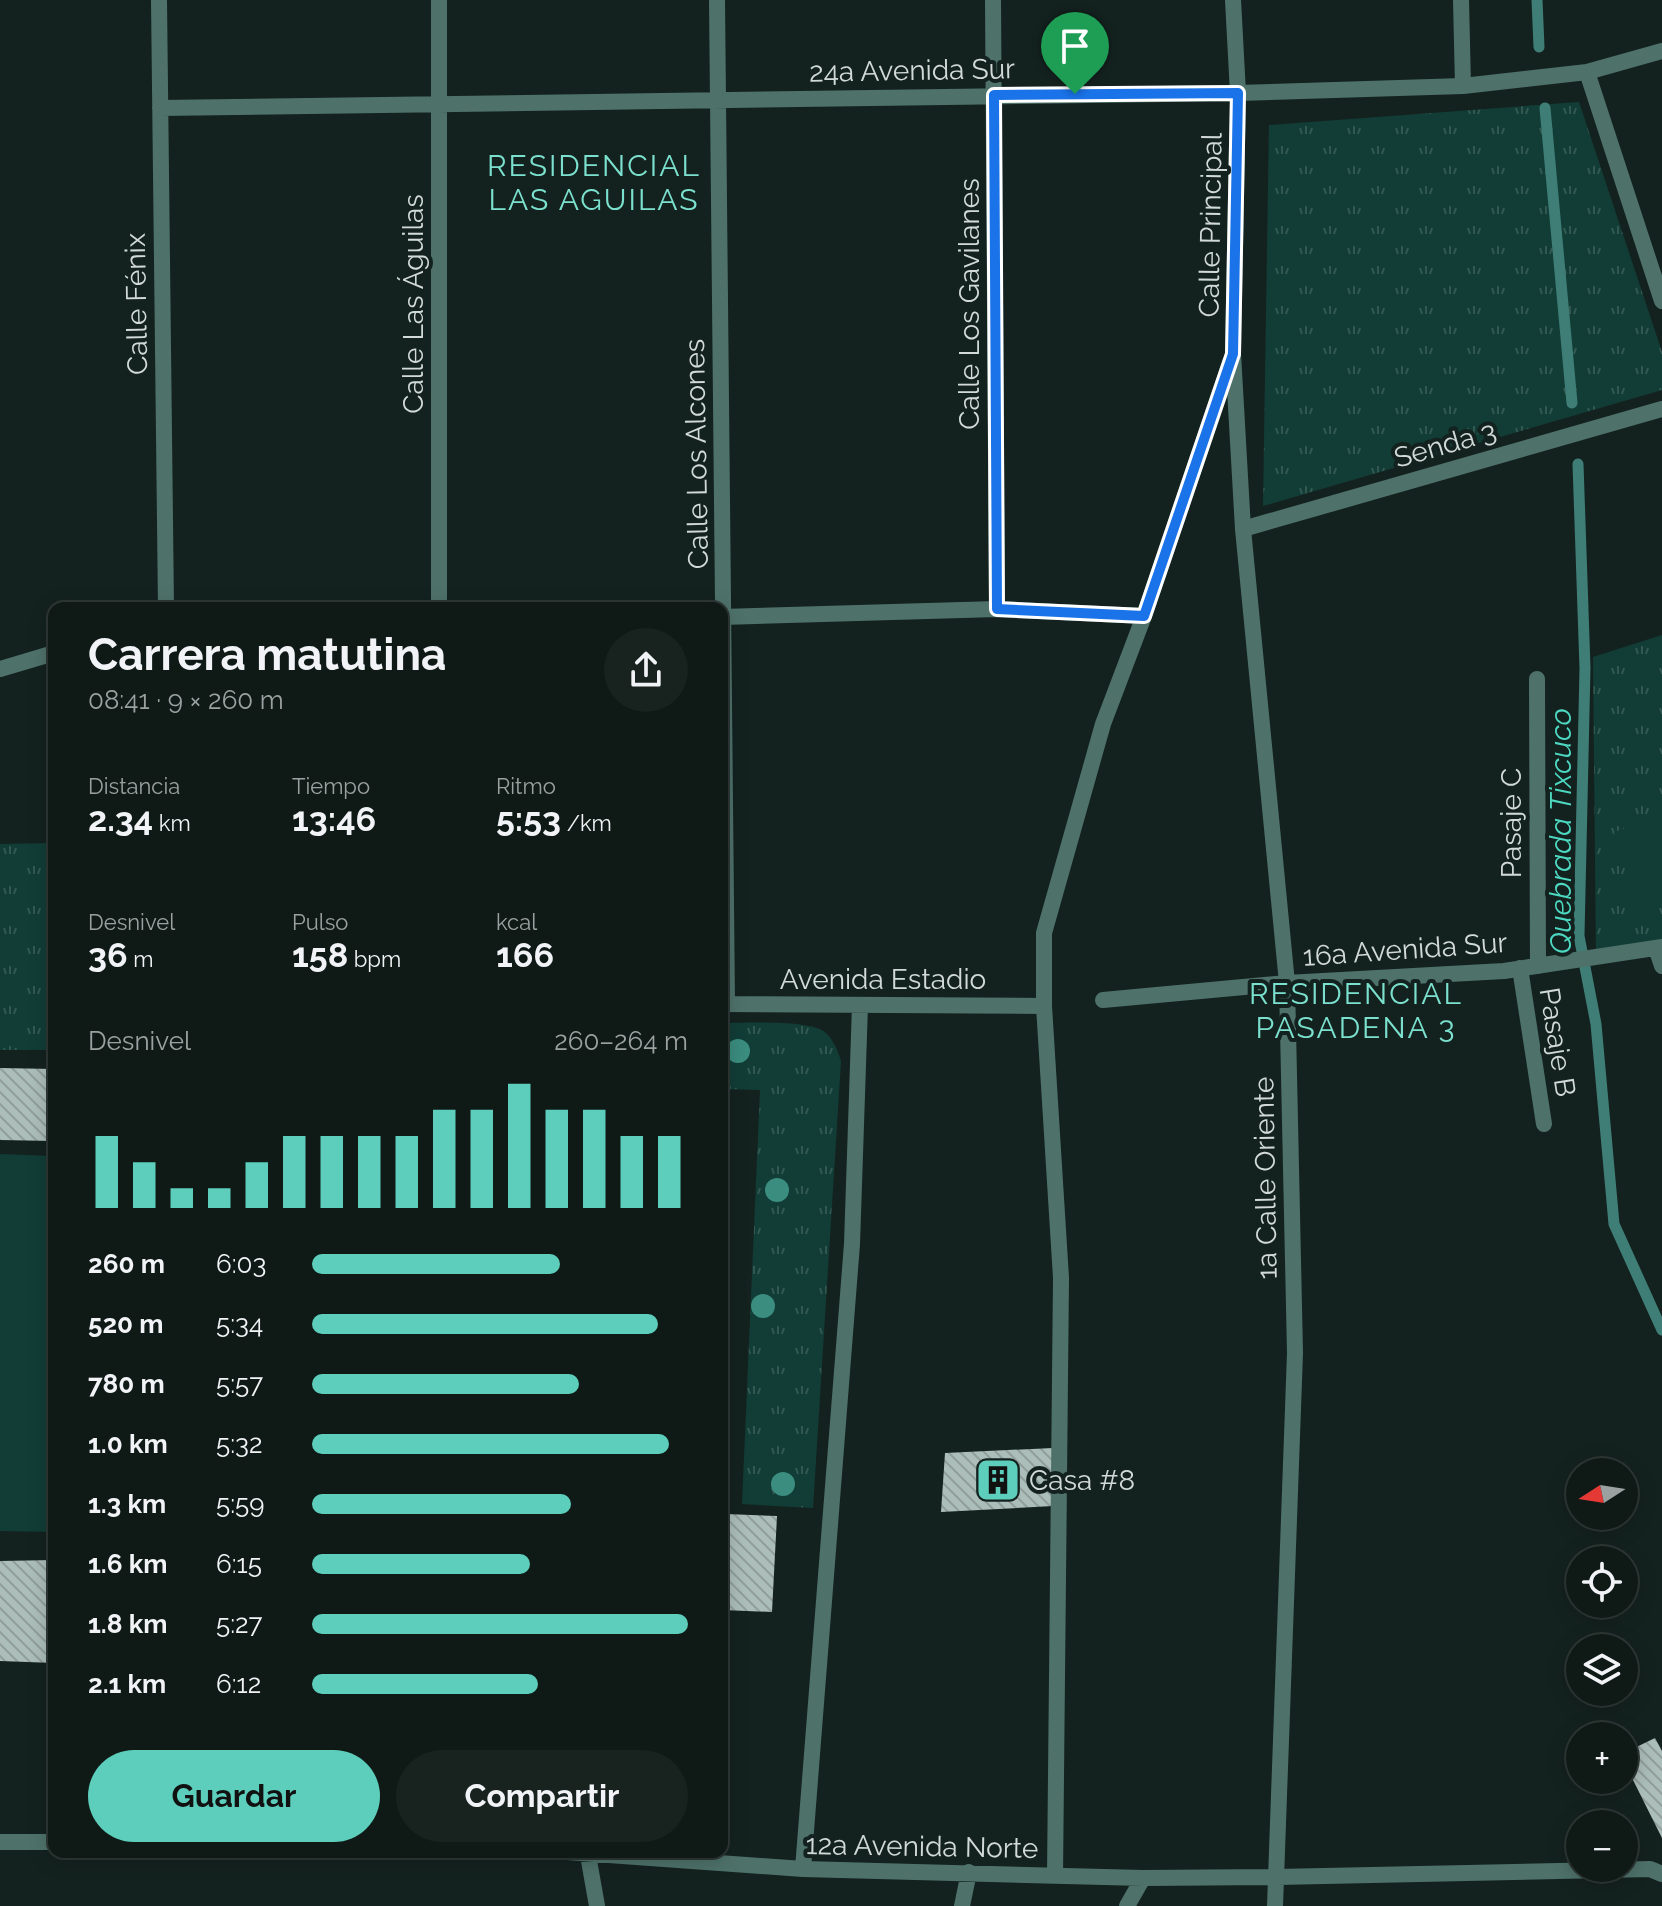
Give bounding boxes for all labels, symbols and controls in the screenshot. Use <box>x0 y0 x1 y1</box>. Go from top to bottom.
pin <box>1041 12 1109 94</box>
icon: arrive <box>1053 24 1097 68</box>
street label: 24a Avenida Sur <box>809 52 1015 89</box>
street label: Calle Principal <box>1192 132 1229 318</box>
district label: RESIDENCIAL LAS AGUILAS <box>487 148 701 217</box>
street label: Calle Los Gavilanes <box>953 178 986 430</box>
street label: Calle Las Águilas <box>397 194 430 414</box>
street label: Calle Fénix <box>119 233 154 375</box>
street label: Calle Los Alcones <box>678 338 715 569</box>
street label: Senda 3 <box>1390 414 1500 475</box>
button: share <box>604 628 688 712</box>
text: Carrera matutina <box>88 629 446 680</box>
text: 08:41 · 9 × 260 m <box>88 685 284 715</box>
water label: Quebrada Tixcuco <box>1543 708 1578 954</box>
street label: Pasaje C <box>1495 768 1528 878</box>
text: Distancia <box>88 773 180 799</box>
text: Tiempo <box>292 773 370 799</box>
text: Ritmo <box>496 773 556 799</box>
text: 2.34 <box>88 799 153 839</box>
text: 13:46 <box>292 799 376 839</box>
text: 5:53 <box>496 799 561 839</box>
text: km <box>153 810 191 836</box>
text: /km <box>561 810 612 836</box>
text: Desnivel <box>88 909 175 935</box>
text: Pulso <box>292 909 348 935</box>
text: kcal <box>496 909 537 935</box>
street label: 16a Avenida Sur <box>1302 926 1509 973</box>
text: 36 <box>88 935 128 975</box>
text: 158 <box>292 935 348 975</box>
text: 166 <box>496 935 554 975</box>
text: m <box>128 946 153 972</box>
text: bpm <box>348 946 401 972</box>
street label: Avenida Estadio <box>780 963 986 996</box>
district label: RESIDENCIAL PASADENA 3 <box>1249 976 1463 1045</box>
street label: Pasaje B <box>1533 985 1582 1099</box>
text: Desnivel <box>88 1026 191 1056</box>
text: 260–264 m <box>554 1026 688 1056</box>
street label: 1a Calle Oriente <box>1247 1076 1284 1280</box>
text: 260 m <box>88 1249 165 1279</box>
text: 6:03 <box>216 1249 266 1279</box>
text: 520 m <box>88 1309 163 1339</box>
text: 5:34 <box>216 1309 263 1339</box>
text: 780 m <box>88 1369 165 1399</box>
text: 5:57 <box>216 1369 263 1399</box>
text: 1.0 km <box>88 1429 168 1459</box>
text: 5:32 <box>216 1429 263 1459</box>
building icon: Casa #8 <box>974 1456 1022 1504</box>
north arrow <box>1566 1458 1638 1530</box>
map controls <box>1566 1458 1638 1882</box>
place label: Casa #8 <box>1029 1464 1135 1497</box>
text: 1.3 km <box>88 1489 166 1519</box>
text: 5:59 <box>216 1489 264 1519</box>
button: locate <box>1566 1546 1638 1618</box>
text: 1.6 km <box>88 1549 167 1579</box>
text: 6:15 <box>216 1549 262 1579</box>
text: 1.8 km <box>88 1609 167 1639</box>
text: 5:27 <box>216 1609 263 1639</box>
button: layers <box>1566 1634 1638 1706</box>
text: 2.1 km <box>88 1669 166 1699</box>
text: 6:12 <box>216 1669 261 1699</box>
button: + <box>1566 1722 1638 1794</box>
button: Guardar <box>88 1750 380 1842</box>
button: Compartir <box>396 1750 688 1842</box>
button: − <box>1566 1810 1638 1882</box>
street label: 12a Avenida Norte <box>805 1828 1039 1865</box>

